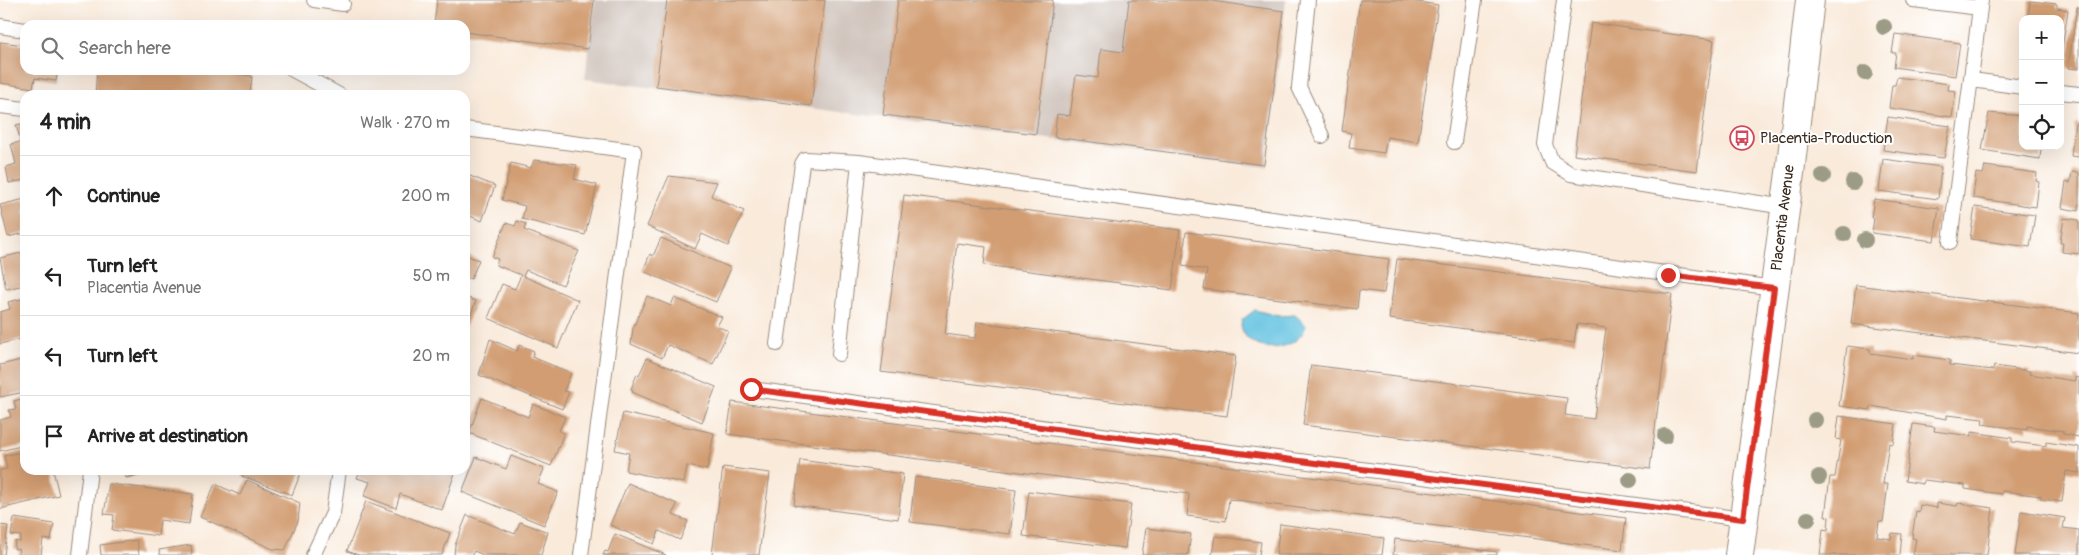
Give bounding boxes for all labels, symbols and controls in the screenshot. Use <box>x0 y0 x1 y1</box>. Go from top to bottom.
map controls <box>2019 15 2064 150</box>
button: + <box>2019 15 2064 60</box>
search box <box>20 20 470 75</box>
icon: search <box>38 34 66 62</box>
text: Search here <box>78 36 171 60</box>
button: − <box>2019 60 2064 105</box>
button: locate <box>2019 105 2064 150</box>
text: 4 min <box>40 109 91 136</box>
text: Walk · 270 m <box>360 113 450 133</box>
bus stop icon: Placentia-Production <box>1729 125 1755 151</box>
place label: Placentia-Production <box>1760 129 1892 148</box>
street label: Placentia Avenue <box>1767 163 1799 272</box>
icon: ahead <box>40 182 68 210</box>
text: Continue <box>87 184 160 208</box>
text: 200 m <box>402 186 450 206</box>
text: Turn left <box>87 254 157 278</box>
icon: left <box>40 262 68 290</box>
route end <box>1657 264 1680 287</box>
text: 50 m <box>413 266 450 286</box>
text: Placentia Avenue <box>87 278 201 298</box>
icon: left <box>40 342 68 370</box>
text: Turn left <box>87 344 157 368</box>
text: 20 m <box>412 346 450 366</box>
route start <box>740 378 763 401</box>
icon: arrive <box>40 422 68 450</box>
text: Arrive at destination <box>87 424 248 448</box>

